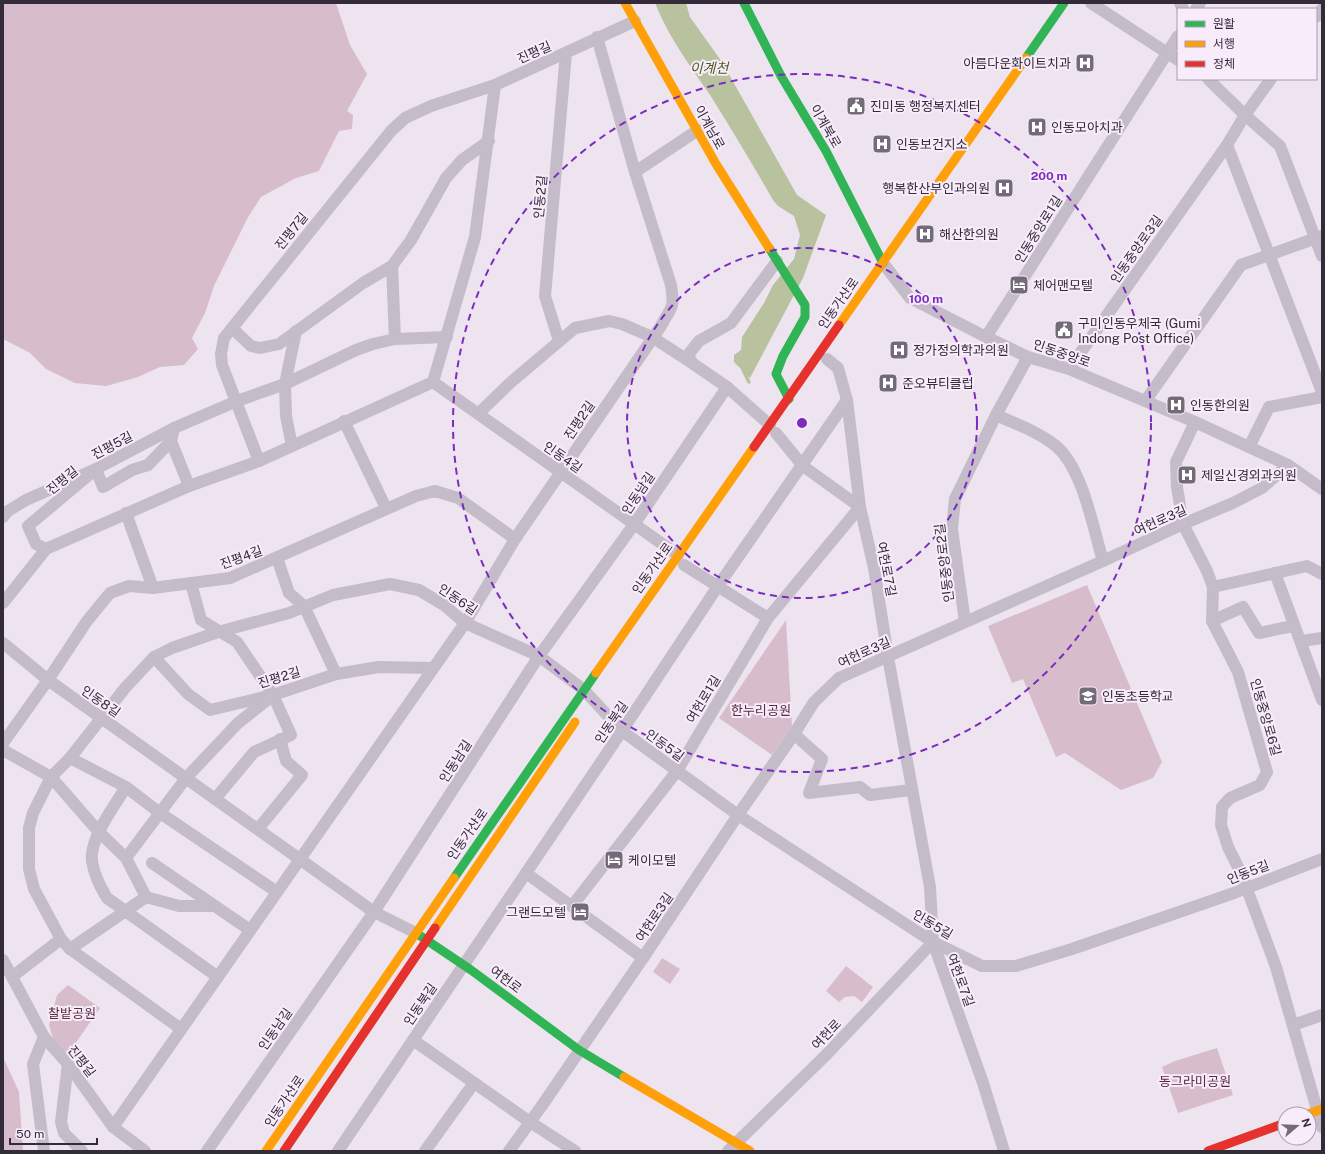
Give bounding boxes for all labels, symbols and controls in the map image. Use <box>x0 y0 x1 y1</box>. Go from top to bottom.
legend <box>1177 8 1317 80</box>
text: 원활 <box>1213 17 1235 31</box>
text: 서행 <box>1213 37 1235 51</box>
street label: 진평길 <box>515 38 554 67</box>
hospital icon: 아름다운화이트치과 <box>1074 52 1096 74</box>
place label: 아름다운화이트치과 <box>963 56 1071 71</box>
text: 정체 <box>1213 57 1235 71</box>
water label: 이계천 <box>690 60 729 76</box>
public building icon: 진미동 행정복지센터 <box>845 95 867 117</box>
place label: 진미동 행정복지센터 <box>870 99 981 114</box>
street label: 이계북로 <box>807 102 844 151</box>
street label: 이계남로 <box>691 103 728 152</box>
hospital icon: 인동모아치과 <box>1026 116 1048 138</box>
place label: 인동모아치과 <box>1051 120 1123 135</box>
hospital icon: 인동보건지소 <box>871 133 893 155</box>
place label: 인동보건지소 <box>896 137 968 152</box>
text: 200 m <box>1031 169 1067 183</box>
street label: 인동2길 <box>531 175 550 219</box>
hospital icon: 행복한산부인과의원 <box>993 177 1015 199</box>
place label: 행복한산부인과의원 <box>882 181 990 196</box>
street label: 인동중앙로1길 <box>1012 193 1065 266</box>
street label: 진평7길 <box>272 210 311 253</box>
street label: 인동중앙로3길 <box>1107 212 1165 286</box>
hospital icon: 해산한의원 <box>914 223 936 245</box>
place label: 해산한의원 <box>939 227 999 242</box>
street label: 인동가산로 <box>815 274 862 332</box>
hotel icon: 체어맨모텔 <box>1008 274 1030 296</box>
place label: 체어맨모텔 <box>1033 278 1093 293</box>
text: 100 m <box>909 292 943 306</box>
place label: 구미인동우체국 (Gumi Indong Post Office) <box>1078 316 1200 346</box>
public building icon: 구미인동우체국 (Gumi Indong Post Office) <box>1053 319 1075 341</box>
street label: 인동중앙로 <box>1031 337 1093 370</box>
hospital icon: 정가정의학과의원 <box>888 339 910 361</box>
place label: 정가정의학과의원 <box>913 343 1009 358</box>
hospital icon: 준오뷰티클럽 <box>877 372 899 394</box>
place label: 준오뷰티클럽 <box>902 376 974 391</box>
hospital icon: 인동한의원 <box>1165 394 1187 416</box>
street label: 진평2길 <box>561 398 598 443</box>
place label: 인동한의원 <box>1190 398 1250 413</box>
centre of rings <box>795 416 809 430</box>
street label: 진평5길 <box>89 428 135 462</box>
street label: 인동4길 <box>540 439 585 476</box>
street label: 진평길 <box>44 463 81 498</box>
hospital icon: 제일신경외과의원 <box>1176 464 1198 486</box>
place label: 제일신경외과의원 <box>1201 468 1297 483</box>
street label: 인동남길 <box>619 469 658 517</box>
street label: 여헌로3길 <box>1132 502 1189 539</box>
street label: 인동중앙로2길 <box>932 523 957 603</box>
street label: 인동가산로 <box>629 539 676 597</box>
street label: 여헌로7길 <box>874 540 899 598</box>
street label: 진평4길 <box>218 543 264 572</box>
street label: 인동6길 <box>435 581 480 618</box>
street label: 여헌로3길 <box>836 634 893 671</box>
street label: 진평2길 <box>256 664 302 691</box>
street label: 여헌로1길 <box>683 673 724 726</box>
street label: 인동중앙로6길 <box>1247 677 1284 758</box>
street label: 인동8길 <box>78 683 123 720</box>
school or university icon: 인동초등학교 <box>1077 685 1099 707</box>
place label: 인동초등학교 <box>1102 689 1174 704</box>
street label: 인동북길 <box>592 698 631 746</box>
park label: 한누리공원 <box>731 703 791 718</box>
street label: 인동5길 <box>642 726 687 764</box>
street label: 인동남길 <box>436 737 475 785</box>
street label: 인동가산로 <box>444 805 491 863</box>
hotel icon: 케이모텔 <box>603 849 625 871</box>
place label: 케이모텔 <box>628 853 676 868</box>
street label: 인동5길 <box>1225 858 1272 887</box>
street label: 여헌로3길 <box>633 890 676 945</box>
hotel icon: 그랜드모텔 <box>569 901 591 923</box>
place label: 그랜드모텔 <box>506 905 566 920</box>
street label: 인동5길 <box>910 907 956 942</box>
street label: 여헌로7길 <box>944 951 977 1009</box>
street label: 여헌로 <box>487 963 525 996</box>
street label: 인동북길 <box>401 980 440 1028</box>
street label: 인동남길 <box>256 1005 295 1053</box>
park label: 찰밭공원 <box>48 1006 96 1021</box>
street label: 여헌로 <box>808 1016 844 1052</box>
street label: 진평길 <box>65 1043 99 1080</box>
street label: 인동가산로 <box>261 1072 307 1130</box>
park label: 동그라미공원 <box>1159 1074 1231 1089</box>
north arrow <box>1277 1106 1317 1146</box>
text: N <box>1299 1117 1314 1129</box>
scale bar <box>10 1120 97 1146</box>
text: 50 m <box>16 1127 44 1141</box>

